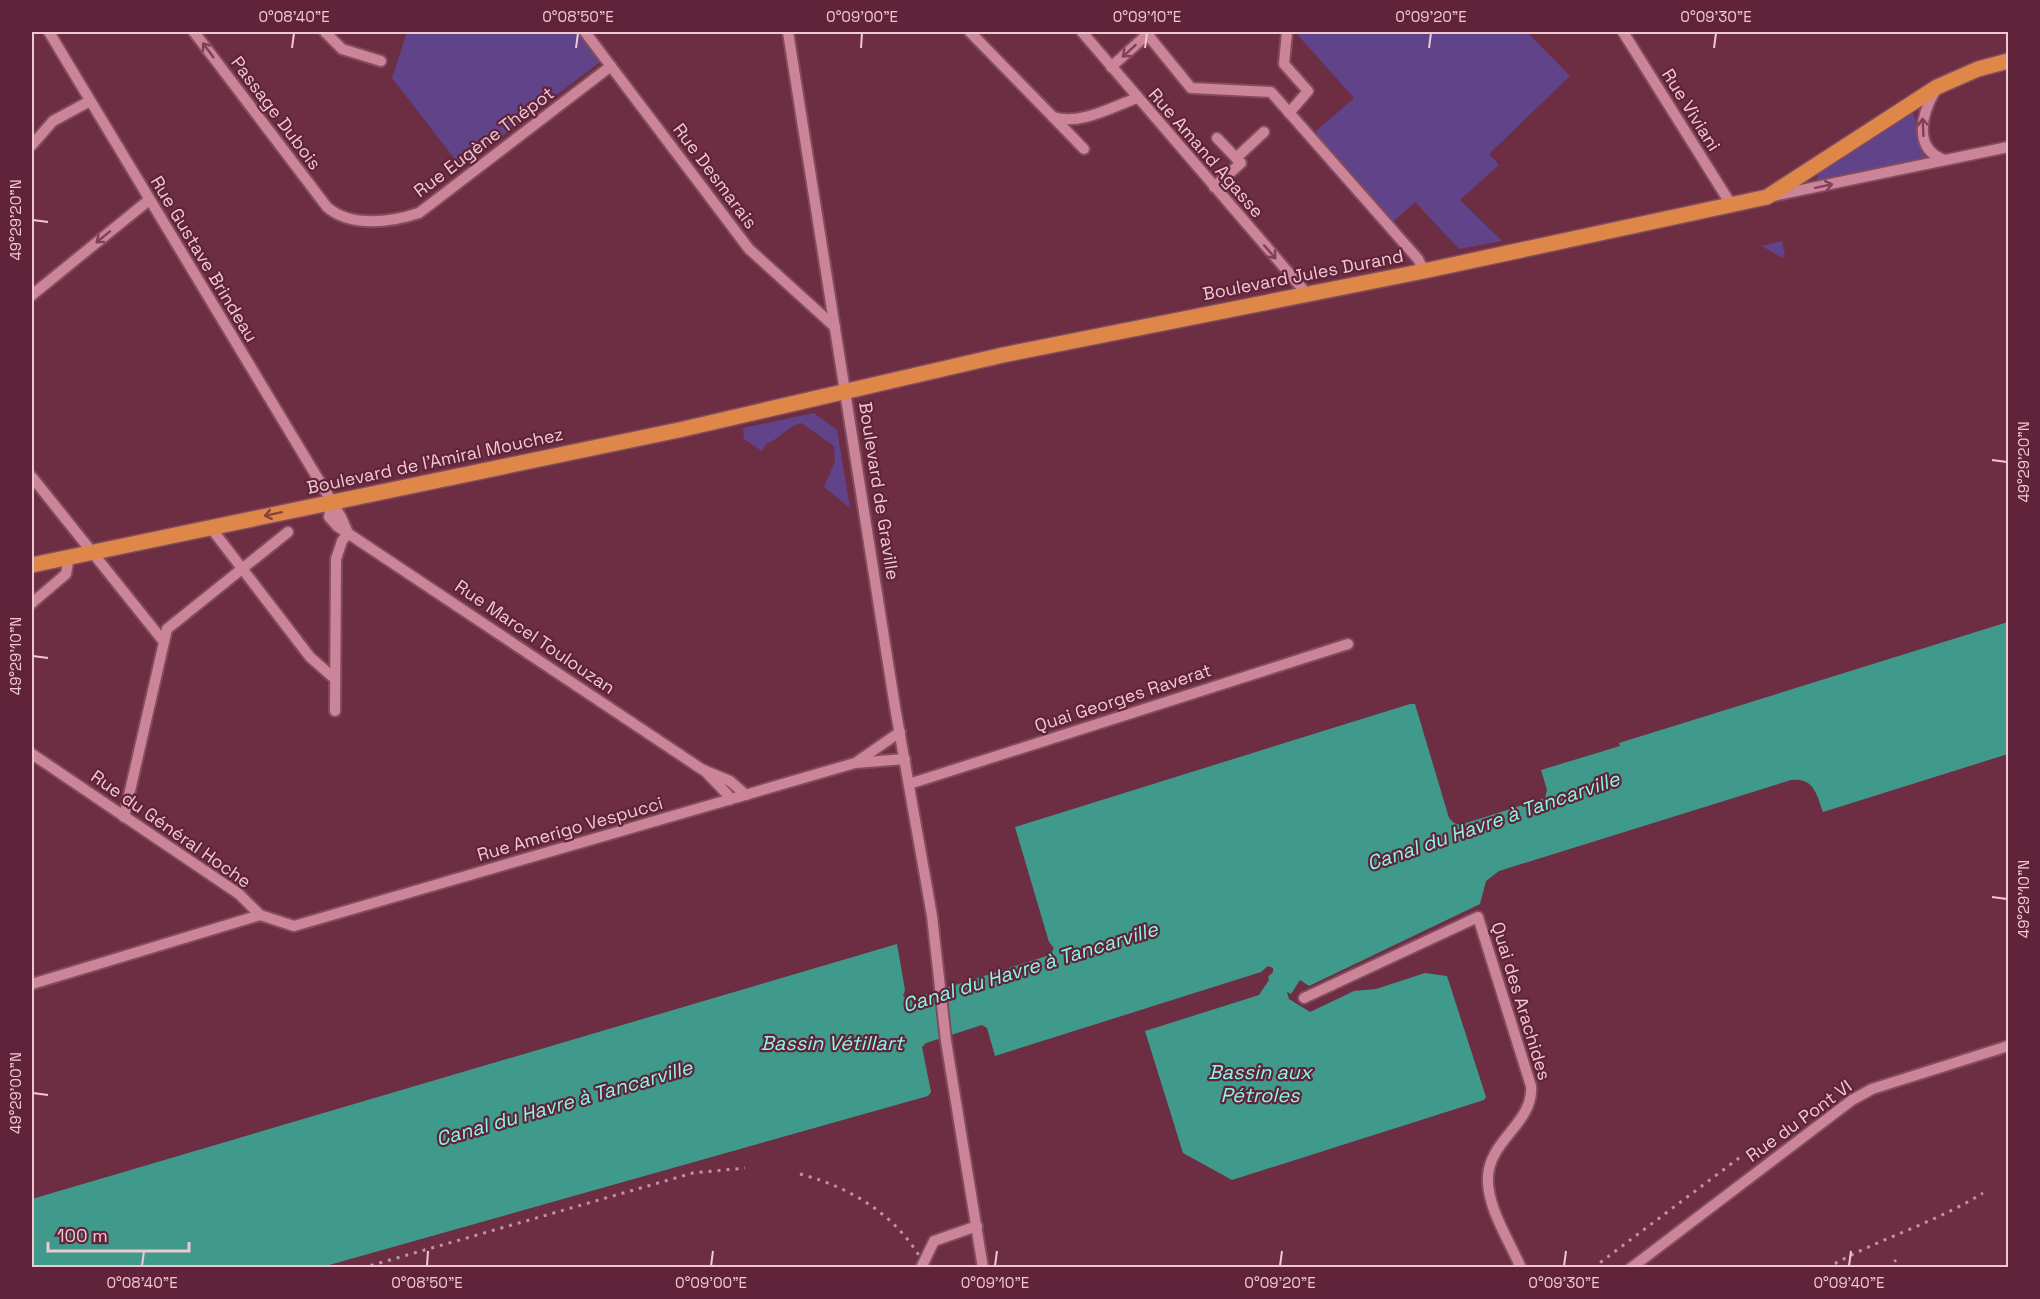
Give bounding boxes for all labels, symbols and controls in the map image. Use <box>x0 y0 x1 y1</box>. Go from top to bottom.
text: 0°08'40"E <box>258 7 330 26</box>
text: 0°08'50"E <box>542 7 614 26</box>
text: 0°09'00"E <box>826 7 898 26</box>
text: 0°09'10"E <box>1113 7 1181 26</box>
text: 0°09'20"E <box>1395 7 1467 26</box>
text: 0°09'30"E <box>1680 7 1752 26</box>
one-way arrow <box>202 42 215 58</box>
one-way arrow <box>1122 44 1137 58</box>
street label: Passage Dubois <box>226 51 327 174</box>
street label: Rue Viviani <box>1657 64 1726 155</box>
street label: Rue Eugène Thépot <box>409 81 558 202</box>
street label: Rue Amand Agasse <box>1144 83 1269 222</box>
street label: Rue Desmarais <box>668 118 763 233</box>
one-way arrow <box>1918 118 1929 138</box>
street label: Rue Gustave Brindeau <box>146 171 263 346</box>
text: 49°29'20"N <box>6 179 25 261</box>
one-way arrow <box>1815 179 1834 191</box>
one-way arrow <box>95 231 111 244</box>
one-way arrow <box>1262 243 1276 259</box>
street label: Boulevard Jules Durand <box>1201 244 1405 305</box>
street label: Boulevard de Graville <box>854 400 905 582</box>
text: 49°29'20"N <box>2014 421 2033 503</box>
street label: Boulevard de l'Amiral Mouchez <box>304 422 565 499</box>
one-way arrow <box>264 509 283 521</box>
street label: Rue Marcel Toulouzan <box>451 574 620 699</box>
text: 49°29'10"N <box>6 617 25 695</box>
street label: Quai Georges Raverat <box>1031 658 1214 737</box>
street label: Rue du Général Hoche <box>87 765 256 893</box>
water label: Canal du Havre à Tancarville <box>1363 765 1624 877</box>
street label: Rue Amerigo Vespucci <box>474 791 665 866</box>
text: 49°29'10"N <box>2014 860 2033 938</box>
water label: Canal du Havre à Tancarville <box>899 915 1162 1018</box>
street label: Quai des Arachides <box>1486 919 1557 1083</box>
water label: Bassin Vétillart <box>761 1030 905 1056</box>
text: 49°29'00"N <box>6 1052 25 1134</box>
water label: Canal du Havre à Tancarville <box>433 1054 696 1152</box>
water label: Bassin aux Pétroles <box>1208 1059 1314 1108</box>
street label: Rue du Pont VI <box>1741 1074 1856 1167</box>
scale bar <box>48 1215 189 1253</box>
text: 100 m <box>57 1224 108 1247</box>
text: 0°08'40"E <box>106 1273 178 1292</box>
text: 0°08'50"E <box>391 1273 463 1292</box>
text: 0°09'00"E <box>675 1273 747 1292</box>
text: 0°09'10"E <box>961 1273 1029 1292</box>
text: 0°09'20"E <box>1244 1273 1316 1292</box>
text: 0°09'30"E <box>1528 1273 1600 1292</box>
text: 0°09'40"E <box>1813 1273 1885 1292</box>

